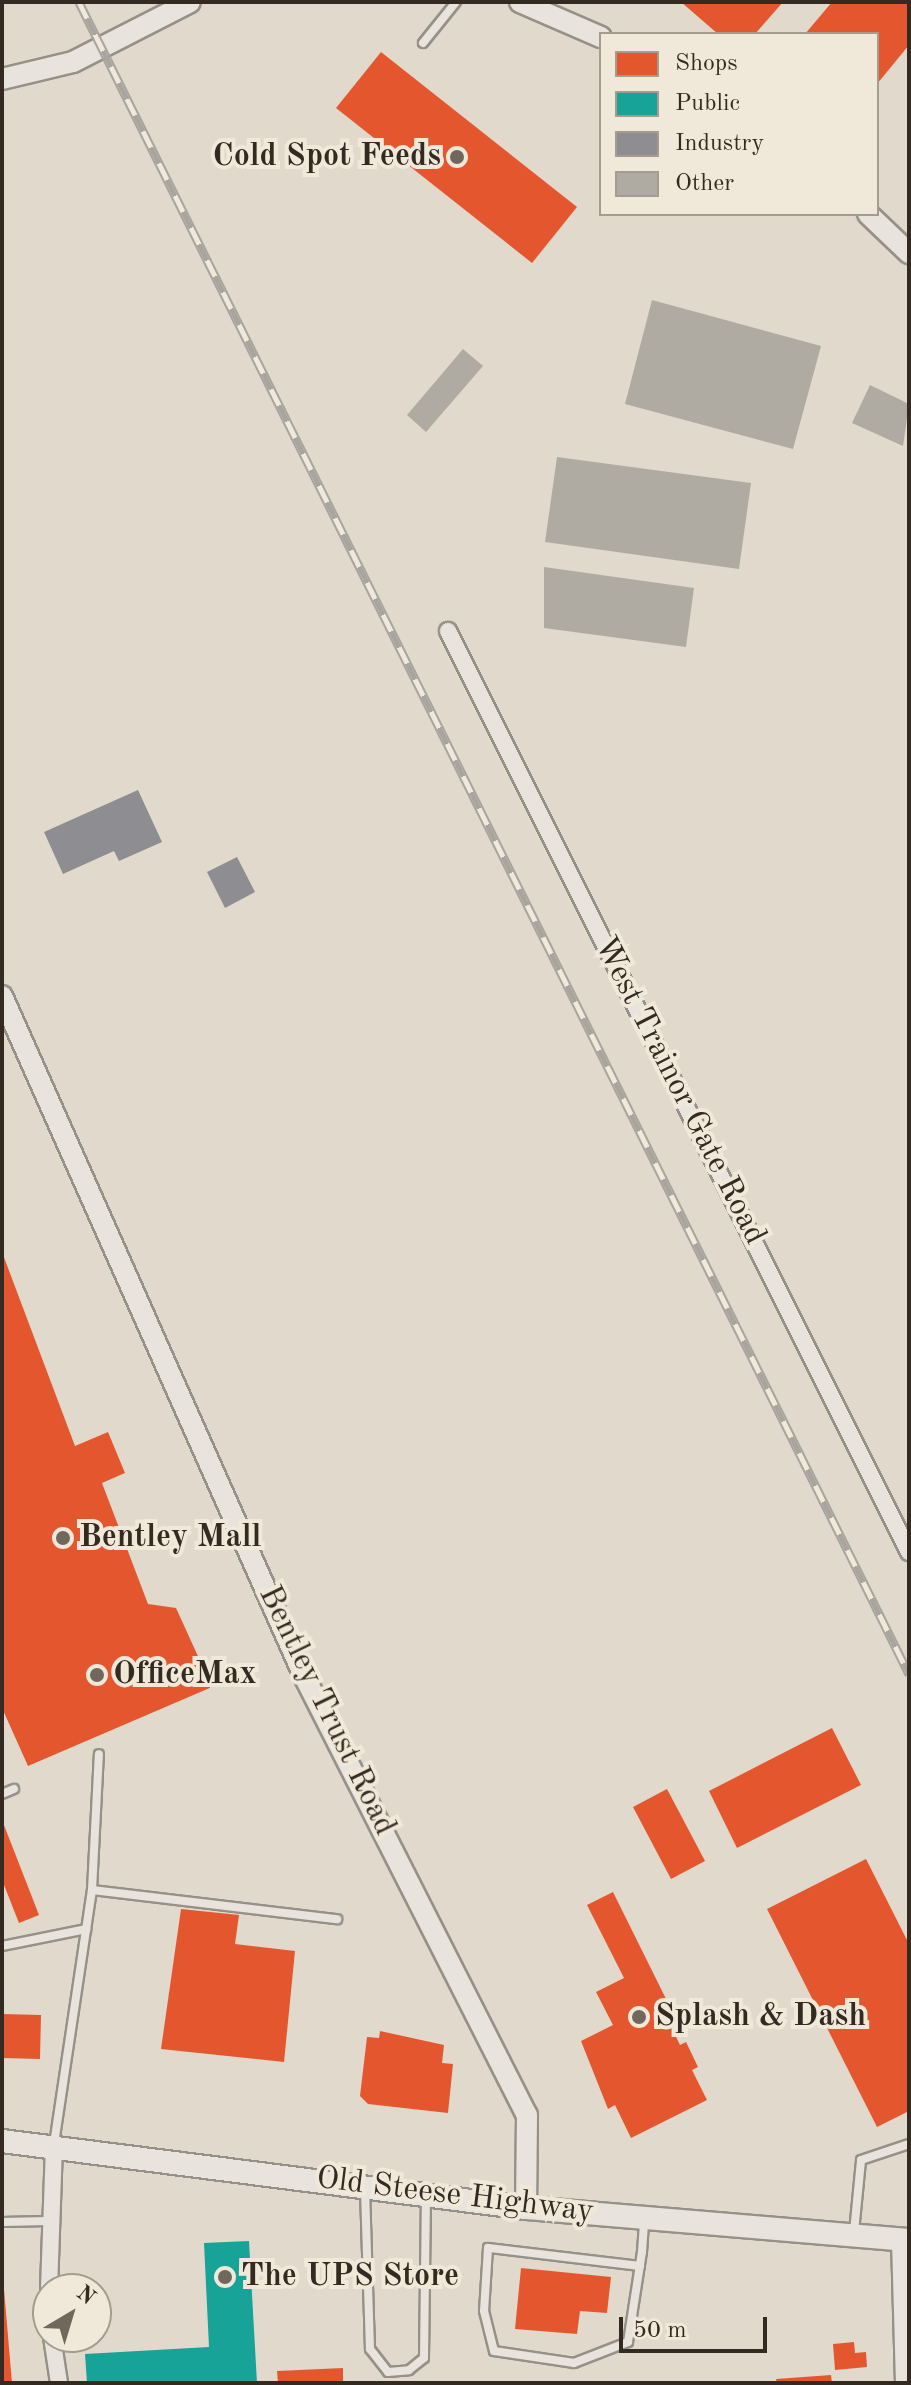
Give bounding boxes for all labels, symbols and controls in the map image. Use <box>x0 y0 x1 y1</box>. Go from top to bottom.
legend <box>599 32 879 216</box>
text: Shops <box>675 52 738 76</box>
text: Public <box>675 92 740 116</box>
text: Industry <box>675 132 764 156</box>
place label: Cold Spot Feeds <box>213 138 441 176</box>
marker: Cold Spot Feeds <box>448 148 466 166</box>
text: Other <box>675 172 734 196</box>
street label: West Trainor Gate Road <box>585 931 773 1251</box>
place label: Bentley Mall <box>79 1519 261 1557</box>
marker: Bentley Mall <box>54 1529 72 1547</box>
street label: Bentley Trust Road <box>249 1580 403 1842</box>
place label: OfficeMax <box>113 1656 256 1694</box>
marker: OfficeMax <box>88 1666 106 1684</box>
place label: Splash & Dash <box>655 1998 866 2036</box>
marker: Splash & Dash <box>630 2008 648 2026</box>
street label: Old Steese Highway <box>314 2160 596 2232</box>
place label: The UPS Store <box>241 2258 459 2296</box>
marker: The UPS Store <box>216 2268 234 2286</box>
north arrow <box>32 2273 112 2353</box>
text: N <box>72 2282 99 2310</box>
scale bar <box>623 2301 771 2351</box>
text: 50 m <box>633 2319 687 2343</box>

